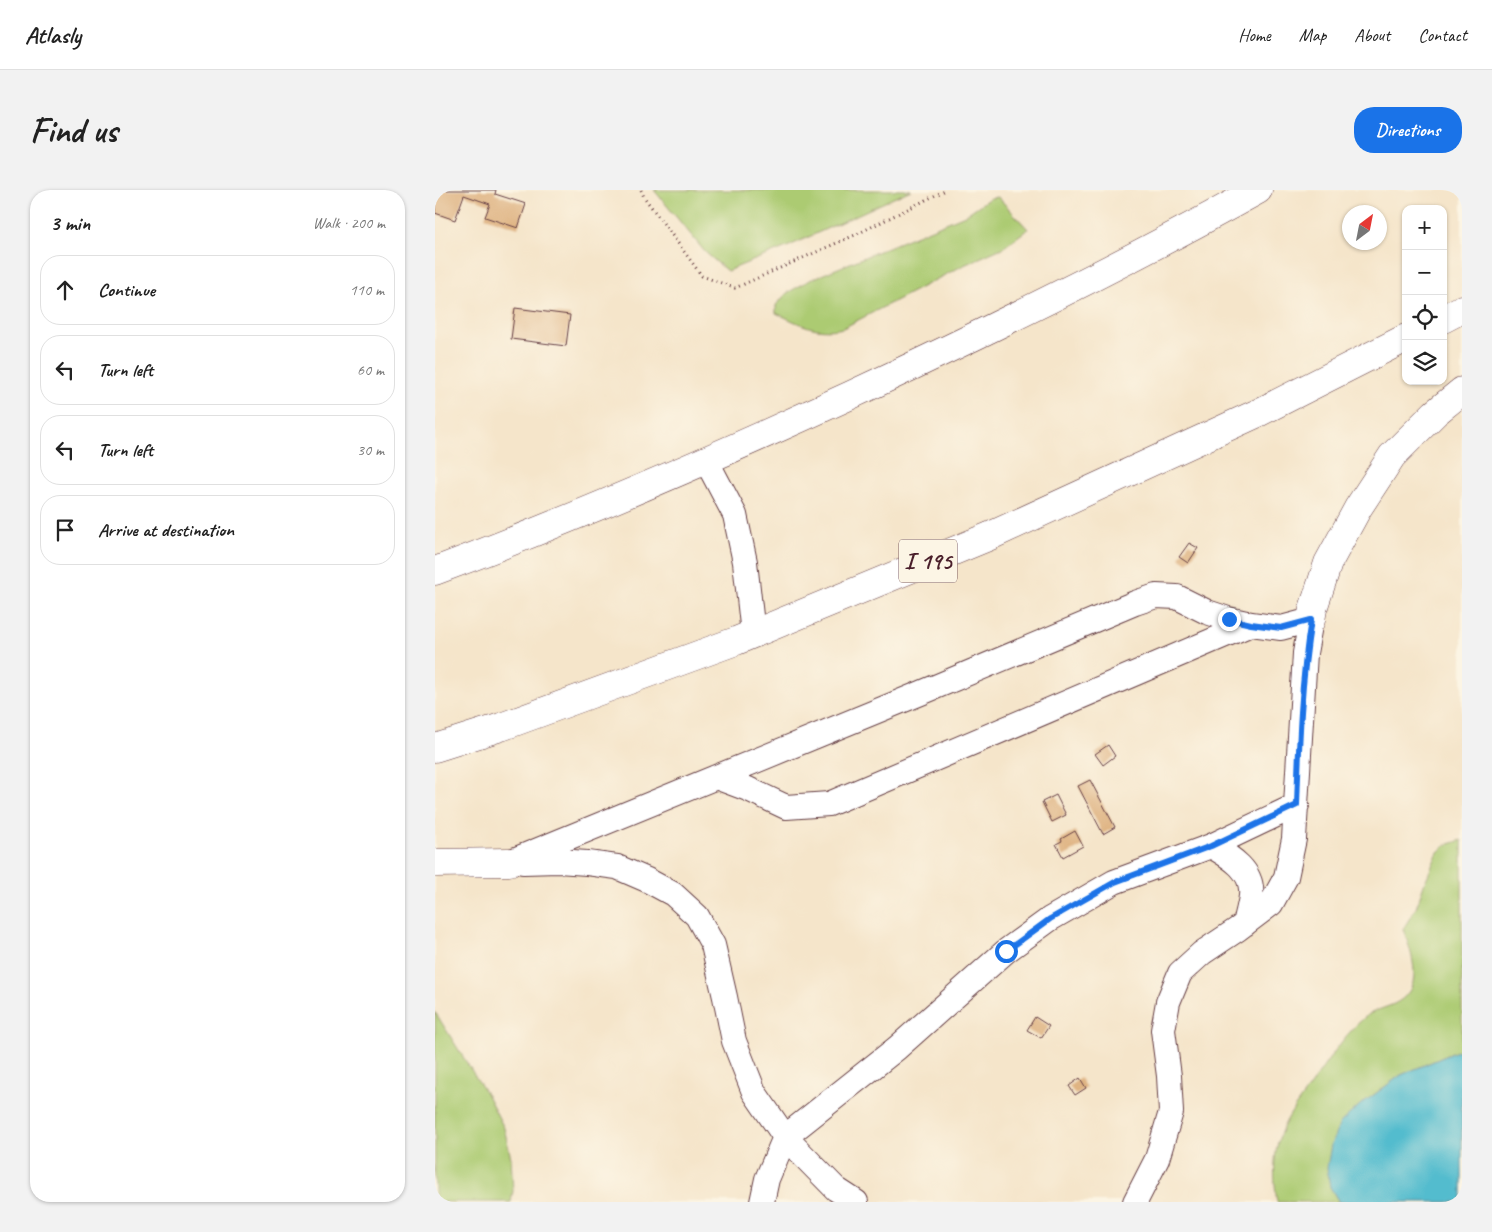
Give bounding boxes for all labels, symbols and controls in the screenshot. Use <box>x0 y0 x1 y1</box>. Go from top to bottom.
text: Atlasly <box>25 20 81 50</box>
text: Home <box>1238 24 1271 46</box>
text: Map <box>1299 24 1326 46</box>
text: About <box>1354 24 1390 46</box>
text: Contact <box>1418 24 1467 46</box>
button: Directions <box>1354 107 1462 153</box>
text: Find us <box>30 108 117 153</box>
north arrow <box>1342 205 1387 250</box>
map controls <box>1402 205 1447 385</box>
button: + <box>1402 205 1447 250</box>
text: 3 min <box>50 210 90 236</box>
text: Walk · 200 m <box>313 213 385 233</box>
button: − <box>1402 250 1447 295</box>
icon: ahead <box>51 276 79 304</box>
text: Continue <box>98 278 155 302</box>
text: 110 m <box>350 280 384 300</box>
button: locate <box>1402 295 1447 340</box>
button: layers <box>1402 340 1447 385</box>
icon: left <box>51 356 79 384</box>
text: Turn left <box>98 358 153 382</box>
text: 60 m <box>357 360 384 380</box>
icon: left <box>51 436 79 464</box>
text: Turn left <box>98 438 153 462</box>
text: 30 m <box>357 440 384 460</box>
icon: arrive <box>51 516 79 544</box>
text: Arrive at destination <box>98 518 234 542</box>
road number: I 195 <box>899 540 957 582</box>
route end <box>1218 608 1241 631</box>
route start <box>995 940 1018 963</box>

